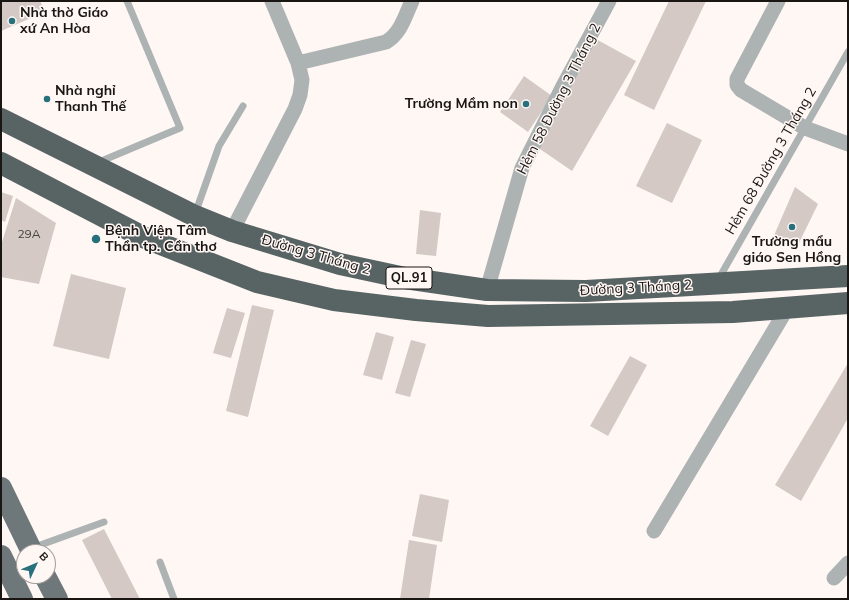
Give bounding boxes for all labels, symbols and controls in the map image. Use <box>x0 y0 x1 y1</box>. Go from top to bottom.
place label: Nhà thờ Giáo xứ An Hòa <box>20 5 108 38</box>
marker: Nhà thờ Giáo xứ An Hòa <box>7 16 17 26</box>
street label: Hẻm 58 Đường 3 Tháng 2 <box>514 21 604 177</box>
place label: Nhà nghỉ Thanh Thế <box>55 83 126 116</box>
street label: Hẻm 68 Đường 3 Tháng 2 <box>722 84 820 238</box>
marker: Nhà nghỉ Thanh Thế <box>42 94 52 104</box>
place label: Trường Mầm non <box>405 96 518 112</box>
marker: Trường Mầm non <box>521 99 531 109</box>
marker: Trường mẩu giáo Sen Hồng <box>787 222 797 232</box>
place label: Bệnh Viện Tâm Thần tp. Cần thơ <box>105 223 217 256</box>
house number: 29A <box>17 227 41 241</box>
street label: Đường 3 Tháng 2 <box>260 231 372 279</box>
marker: Bệnh Viện Tâm Thần tp. Cần thơ <box>90 233 102 245</box>
place label: Trường mẩu giáo Sen Hồng <box>743 234 841 266</box>
road number: QL.91 <box>386 267 432 289</box>
street label: Đường 3 Tháng 2 <box>579 277 693 299</box>
north arrow <box>16 544 56 584</box>
text: B <box>36 549 52 564</box>

